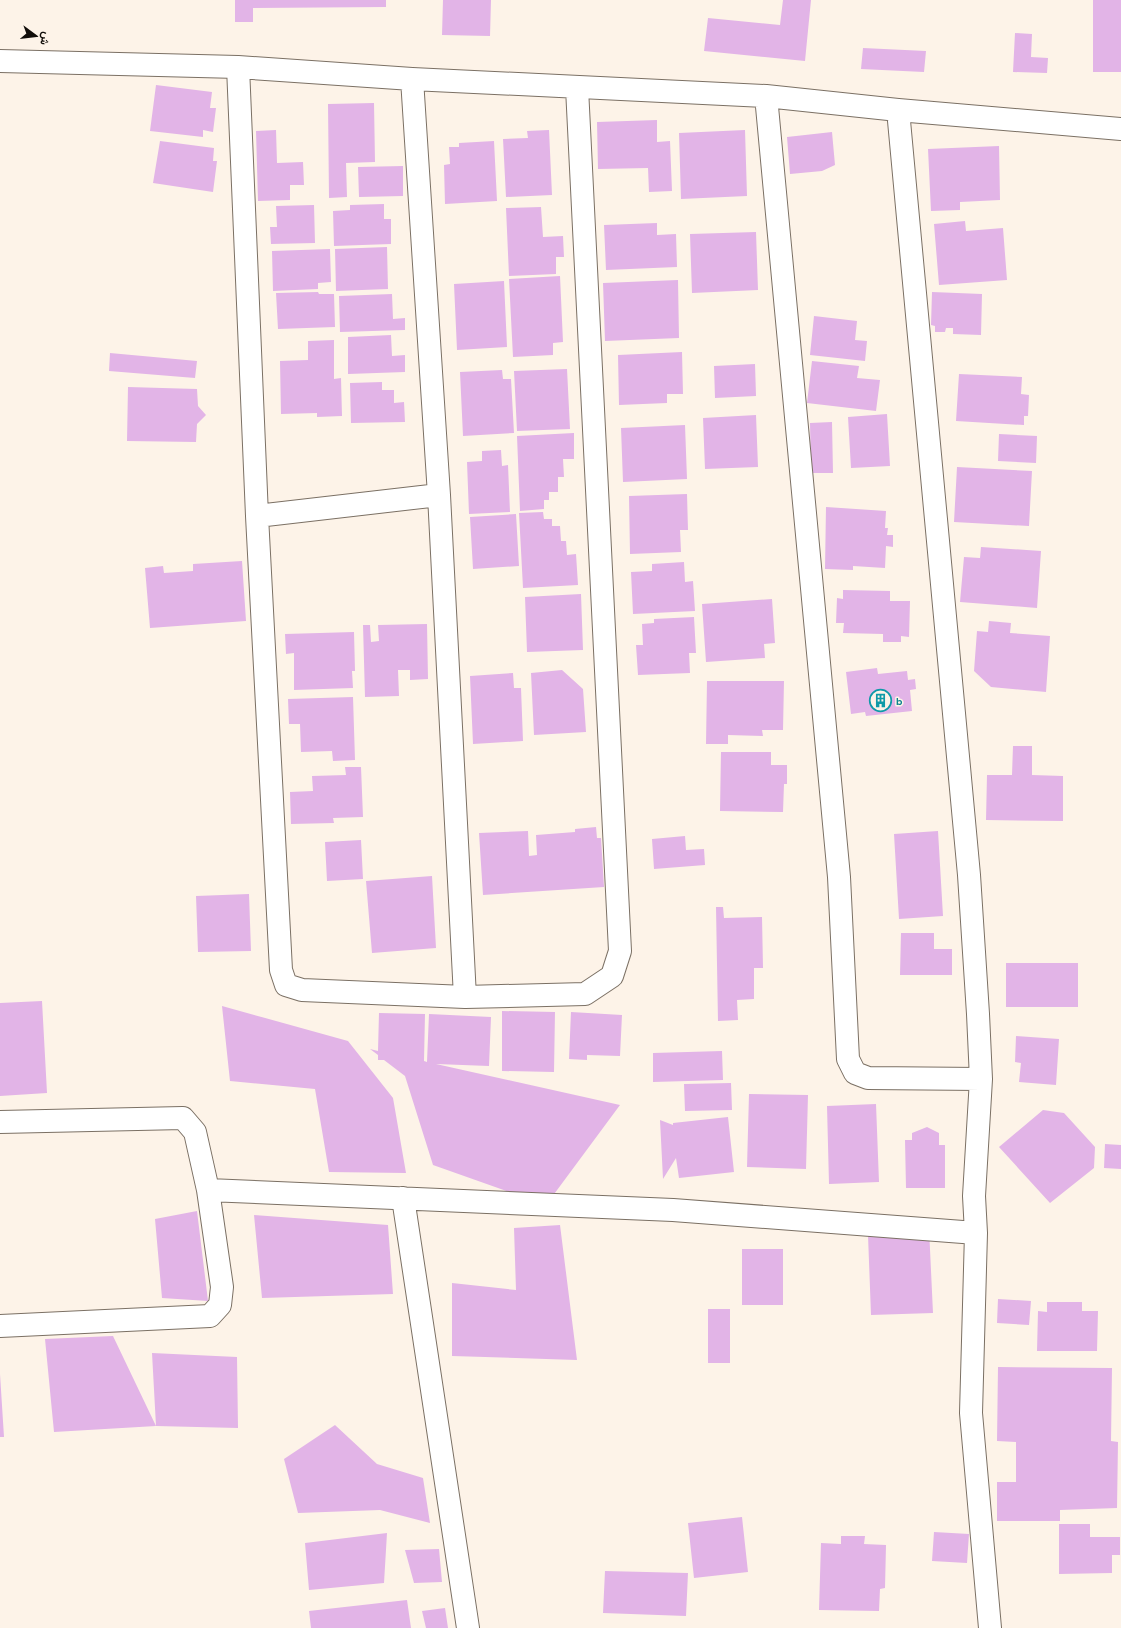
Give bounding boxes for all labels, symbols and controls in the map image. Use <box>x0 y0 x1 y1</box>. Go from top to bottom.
north arrow <box>16 16 56 56</box>
text: ش <box>37 30 54 47</box>
building icon: b <box>867 688 893 714</box>
place label: b <box>896 695 903 708</box>

